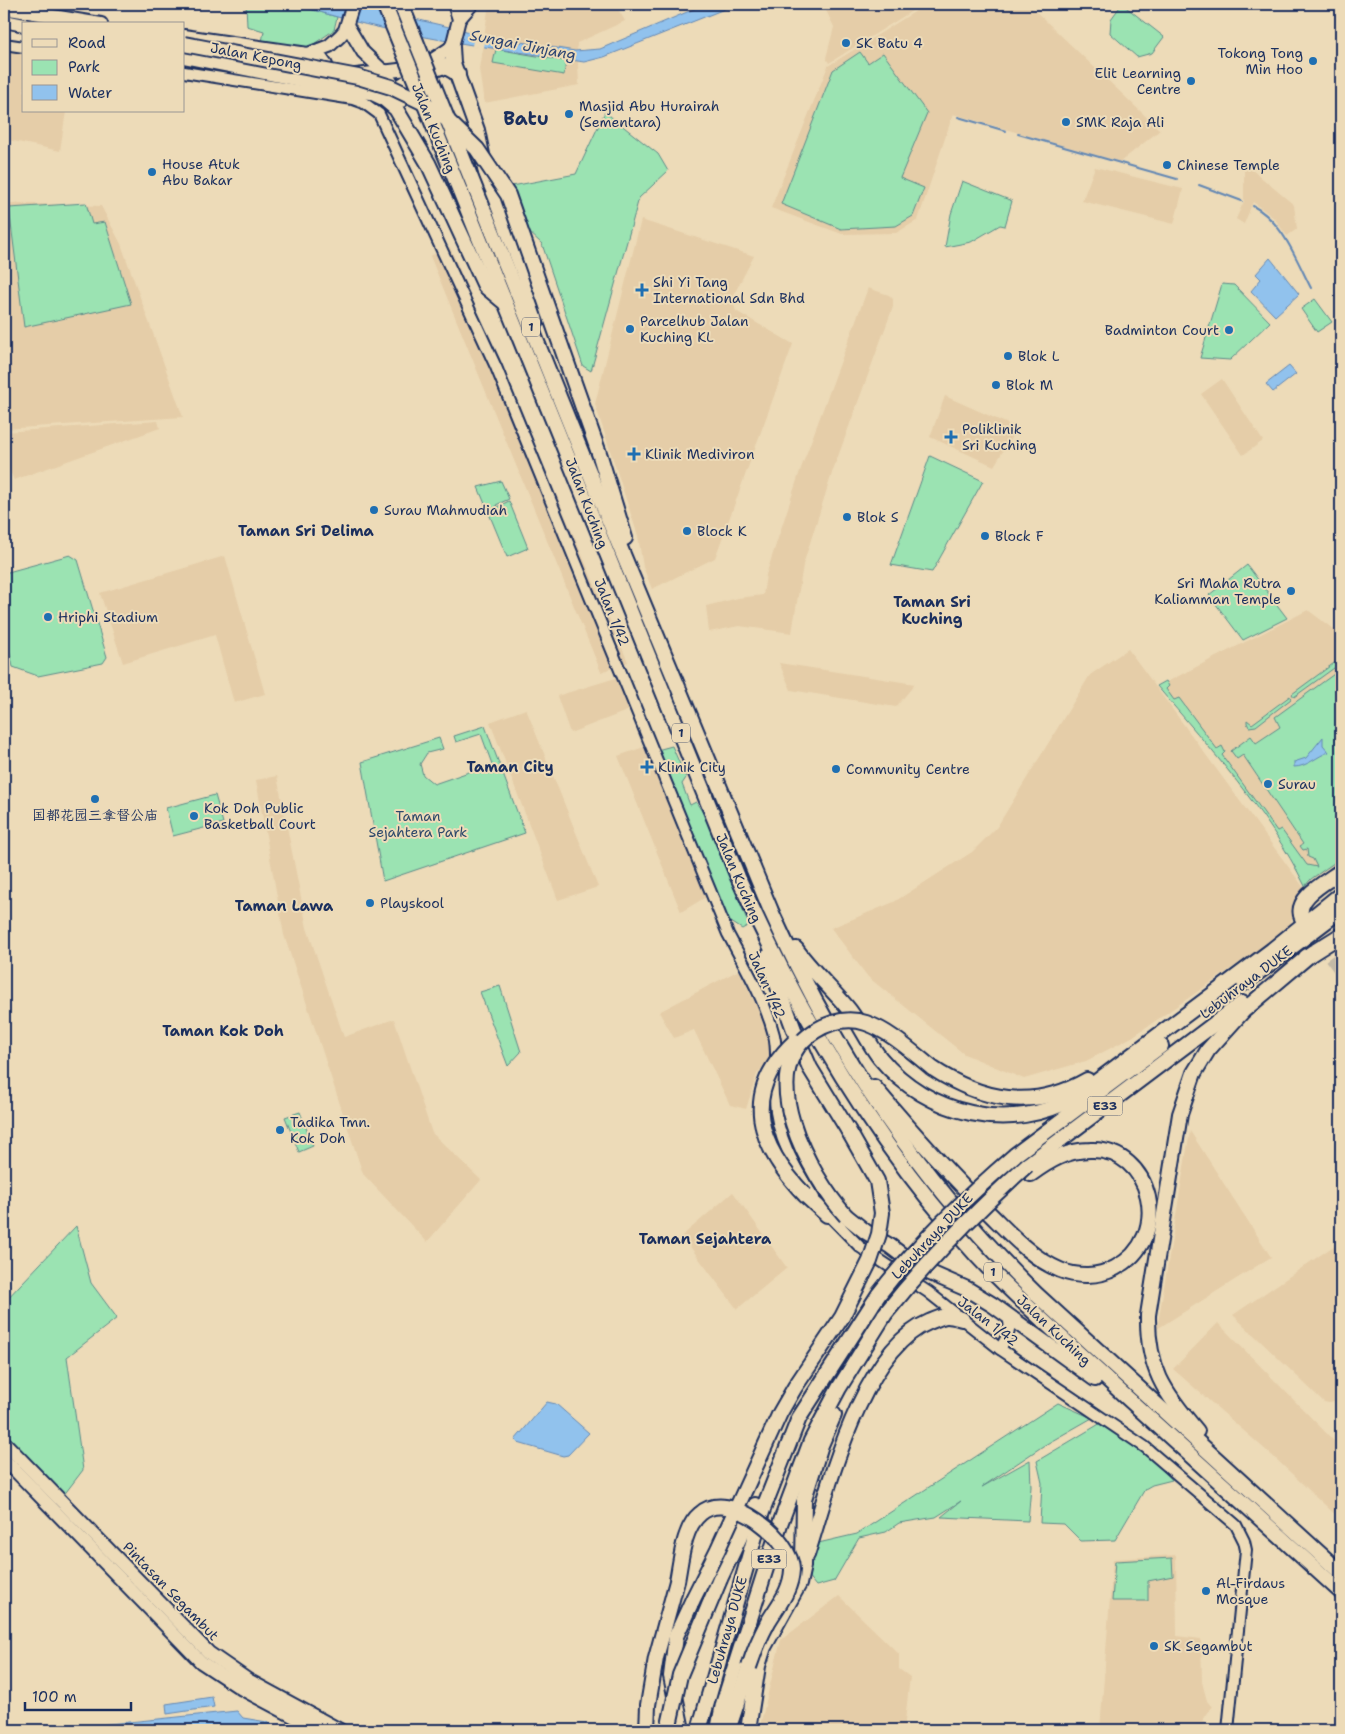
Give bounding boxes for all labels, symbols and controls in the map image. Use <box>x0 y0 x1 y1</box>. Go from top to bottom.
legend <box>22 22 185 112</box>
water label: Sungai Jinjang <box>468 25 578 65</box>
text: Road <box>68 33 106 53</box>
place label: SK Batu 4 <box>856 34 923 52</box>
marker: SK Batu 4 <box>840 37 852 49</box>
street label: Jalan Kepong <box>209 38 303 74</box>
place label: Tokong Tong Min Hoo <box>1218 44 1303 78</box>
marker: Tokong Tong Min Hoo <box>1307 55 1319 67</box>
text: Park <box>68 57 100 77</box>
place label: Elit Learning Centre <box>1095 64 1181 98</box>
marker: Elit Learning Centre <box>1185 75 1197 87</box>
street label: Jalan Kuching <box>408 80 460 176</box>
text: Water <box>68 83 112 103</box>
place label: Masjid Abu Hurairah (Sementara) <box>579 97 720 131</box>
district label: Batu <box>503 106 549 131</box>
marker: Masjid Abu Hurairah (Sementara) <box>563 108 575 120</box>
place label: SMK Raja Ali <box>1076 113 1164 131</box>
marker: SMK Raja Ali <box>1060 116 1072 128</box>
place label: House Atuk Abu Bakar <box>162 155 240 189</box>
place label: Chinese Temple <box>1177 156 1280 174</box>
marker: Chinese Temple <box>1161 159 1173 171</box>
marker: House Atuk Abu Bakar <box>146 166 158 178</box>
place label: Shi Yi Tang International Sdn Bhd <box>653 273 805 307</box>
marker: Shi Yi Tang International Sdn Bhd <box>635 283 649 297</box>
place label: Parcelhub Jalan Kuching KL <box>640 312 749 346</box>
road number: 1 <box>522 318 540 337</box>
place label: Badminton Court <box>1105 321 1219 339</box>
marker: Parcelhub Jalan Kuching KL <box>624 323 636 335</box>
marker: Badminton Court <box>1223 324 1235 336</box>
place label: Blok L <box>1018 347 1060 365</box>
marker: Blok L <box>1002 350 1014 362</box>
place label: Blok M <box>1006 376 1053 394</box>
marker: Blok M <box>990 379 1002 391</box>
place label: Poliklinik Sri Kuching <box>962 420 1037 454</box>
marker: Poliklinik Sri Kuching <box>944 430 958 444</box>
place label: Klinik Mediviron <box>645 445 755 463</box>
marker: Klinik Mediviron <box>627 447 641 461</box>
street label: Jalan Kuching <box>561 455 613 551</box>
place label: Surau Mahmudiah <box>384 501 507 519</box>
marker: Surau Mahmudiah <box>368 504 380 516</box>
place label: Blok S <box>857 508 899 526</box>
marker: Blok S <box>841 511 853 523</box>
district label: Taman Sri Delima <box>238 521 375 541</box>
place label: Block K <box>697 522 747 540</box>
marker: Block K <box>681 525 693 537</box>
place label: Block F <box>995 527 1044 545</box>
marker: Block F <box>979 530 991 542</box>
place label: Sri Maha Rutra Kaliamman Temple <box>1154 574 1281 608</box>
street label: Jalan 1/42 <box>590 575 634 649</box>
marker: Sri Maha Rutra Kaliamman Temple <box>1285 585 1297 597</box>
district label: Taman Sri Kuching <box>893 592 971 629</box>
place label: Hriphi Stadium <box>58 608 158 626</box>
marker: Hriphi Stadium <box>42 611 54 623</box>
road number: 1 <box>672 724 690 742</box>
district label: Taman City <box>466 757 554 777</box>
place label: Klinik City <box>658 758 726 776</box>
marker: Klinik City <box>640 760 654 774</box>
place label: Community Centre <box>846 760 970 778</box>
marker: Community Centre <box>830 763 842 775</box>
place label: Surau <box>1278 775 1316 793</box>
marker: Surau <box>1262 778 1274 790</box>
marker: 国都花园三拿督公庙 <box>89 793 101 805</box>
place label: Kok Doh Public Basketball Court <box>204 799 316 833</box>
place label: 国都花园三拿督公庙 <box>32 806 158 824</box>
park label: Taman Sejahtera Park <box>369 807 467 841</box>
marker: Kok Doh Public Basketball Court <box>188 810 200 822</box>
street label: Jalan Kuching <box>712 830 766 926</box>
place label: Playskool <box>380 894 445 912</box>
district label: Taman Lawa <box>235 896 334 916</box>
marker: Playskool <box>364 897 376 909</box>
street label: Lebuhraya DUKE <box>1196 941 1296 1023</box>
street label: Jalan 1/42 <box>744 949 790 1021</box>
district label: Taman Kok Doh <box>162 1021 284 1041</box>
road number: E33 <box>1088 1096 1122 1116</box>
place label: Tadika Tmn. Kok Doh <box>290 1113 370 1147</box>
marker: Tadika Tmn. Kok Doh <box>274 1124 286 1136</box>
street label: Lebuhraya DUKE <box>887 1189 977 1283</box>
district label: Taman Sejahtera <box>639 1229 772 1249</box>
road number: 1 <box>984 1262 1002 1282</box>
street label: Jalan Kuching <box>1013 1291 1095 1369</box>
street label: Jalan 1/42 <box>954 1292 1022 1350</box>
street label: Pintasan Segambut <box>119 1538 223 1644</box>
road number: E33 <box>752 1550 786 1568</box>
street label: Lebuhraya DUKE <box>703 1574 751 1686</box>
place label: Al-Firdaus Mosque <box>1216 1574 1285 1608</box>
marker: Al-Firdaus Mosque <box>1200 1585 1212 1597</box>
place label: SK Segambut <box>1164 1637 1253 1655</box>
marker: SK Segambut <box>1148 1640 1160 1652</box>
scale bar <box>25 1679 131 1711</box>
text: 100 m <box>32 1687 77 1707</box>

